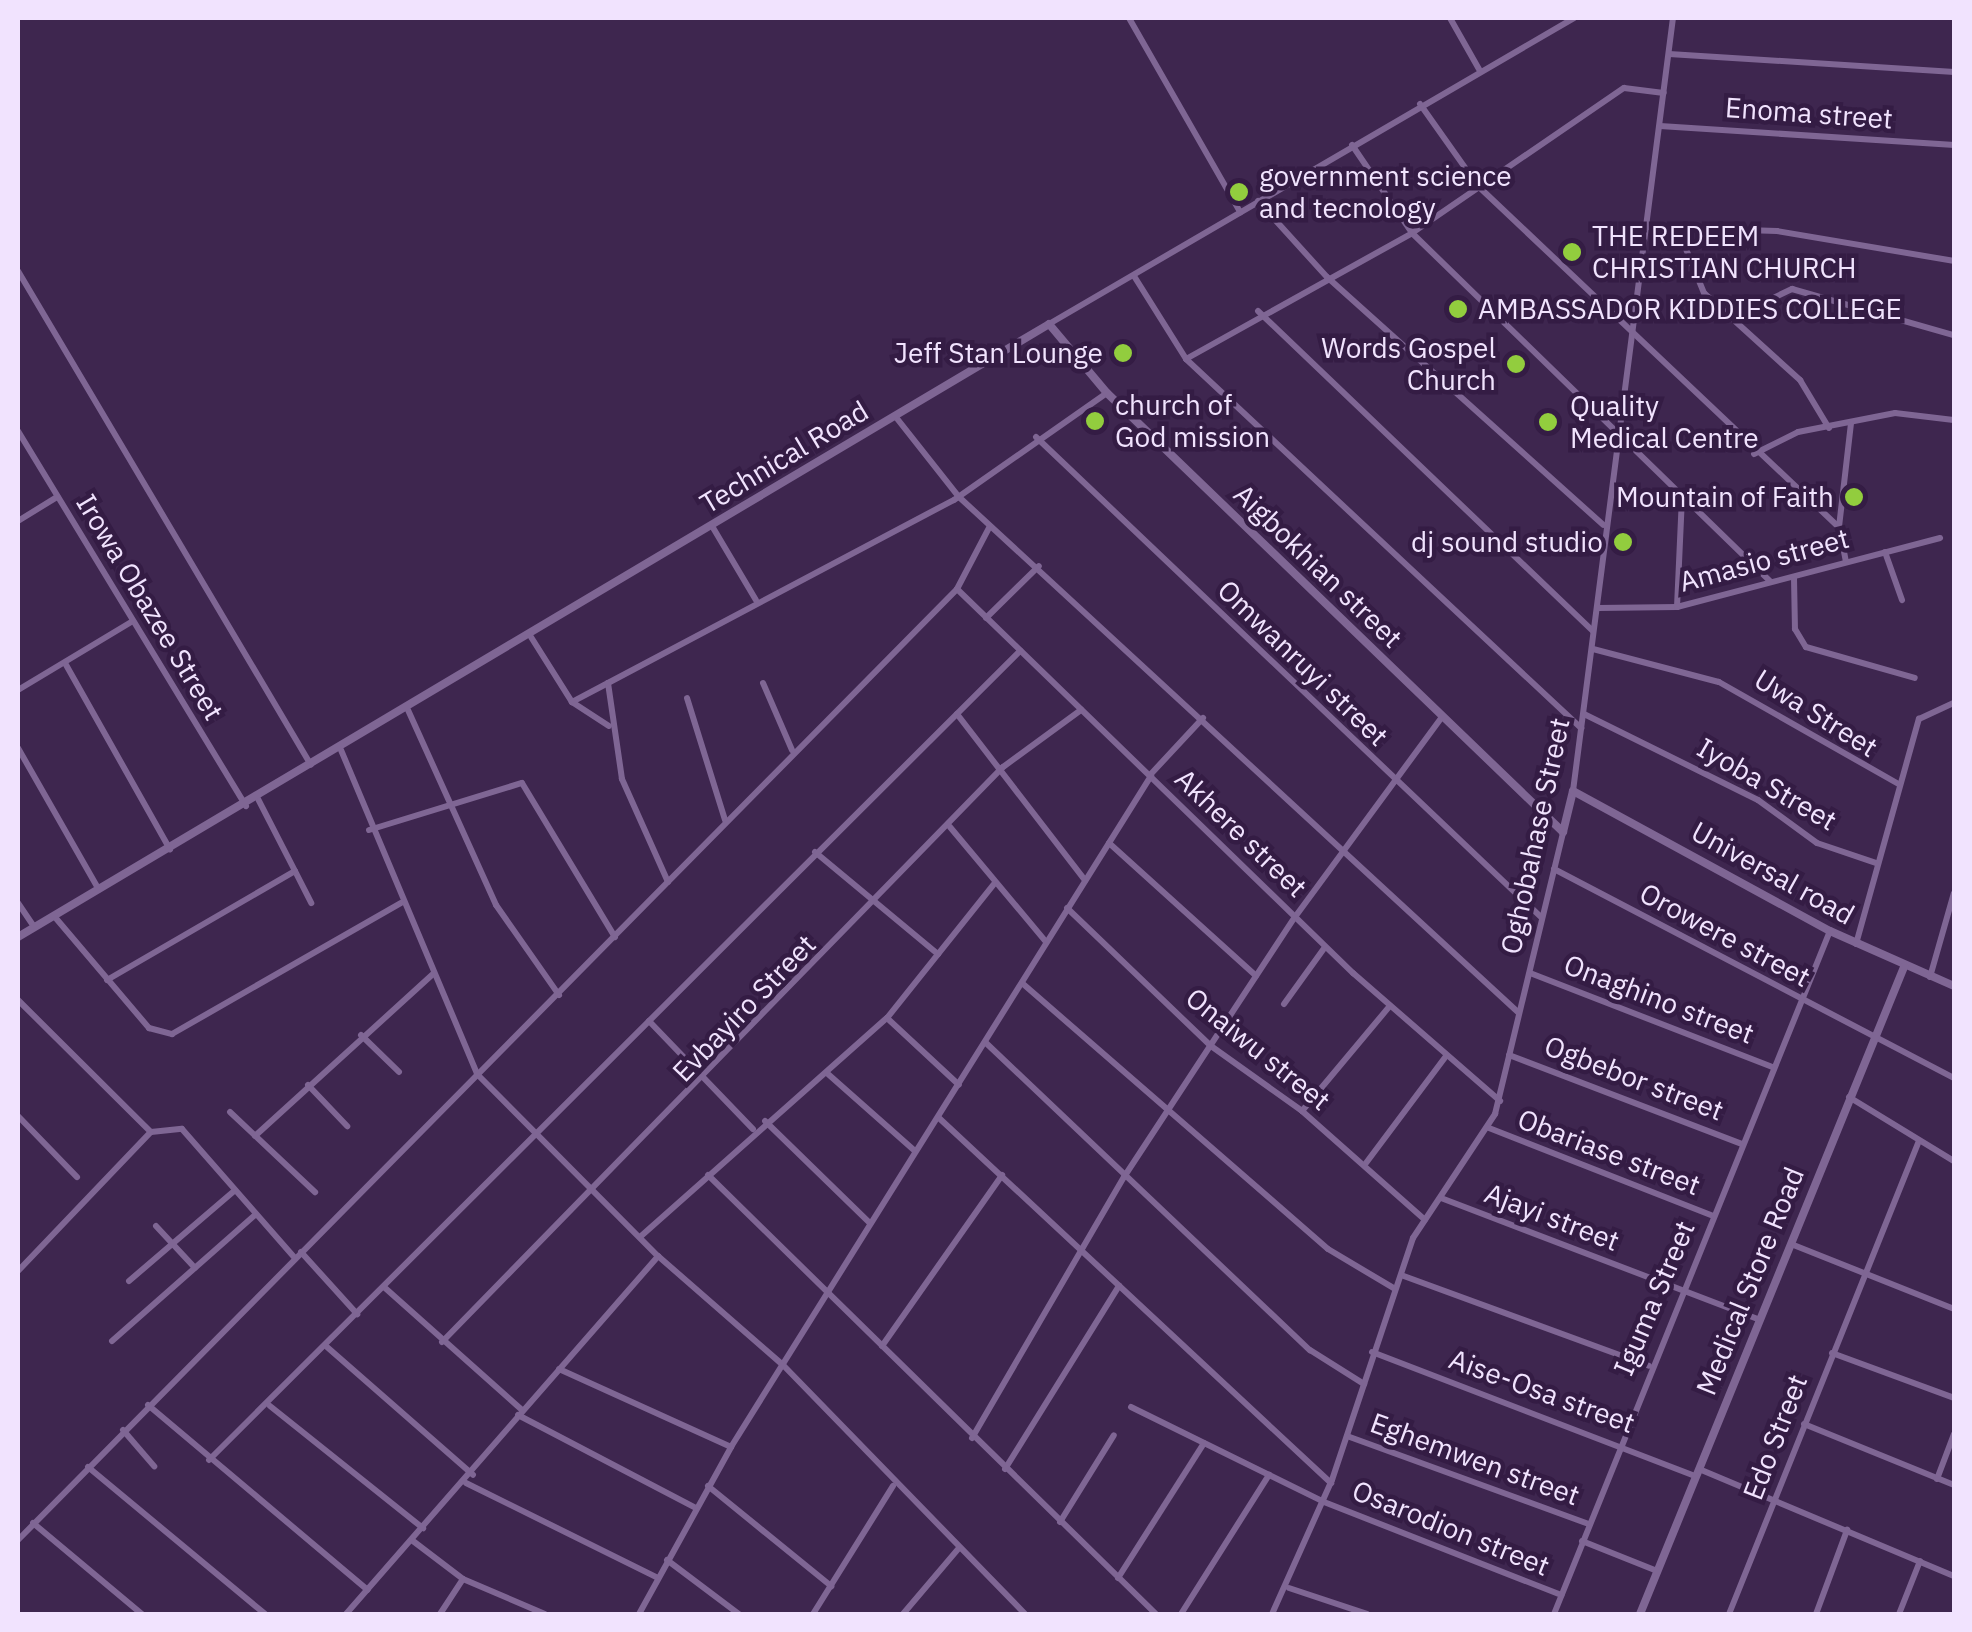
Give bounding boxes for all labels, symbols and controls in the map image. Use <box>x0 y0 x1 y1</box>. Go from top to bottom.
street label: Enoma street <box>1724 90 1894 136</box>
place label: government science and tecnology <box>1259 159 1512 225</box>
marker: government science and tecnology <box>1228 181 1250 203</box>
place label: THE REDEEM CHRISTIAN CHURCH <box>1592 219 1857 285</box>
marker: THE REDEEM CHRISTIAN CHURCH <box>1561 241 1583 263</box>
place label: AMBASSADOR KIDDIES COLLEGE <box>1478 292 1902 326</box>
marker: AMBASSADOR KIDDIES COLLEGE <box>1447 298 1469 320</box>
place label: Words Gospel Church <box>1321 331 1496 397</box>
place label: Jeff Stan Lounge <box>894 336 1103 370</box>
marker: Jeff Stan Lounge <box>1112 342 1134 364</box>
marker: Words Gospel Church <box>1505 353 1527 375</box>
place label: church of God mission <box>1115 388 1270 454</box>
place label: Quality Medical Centre <box>1570 389 1759 455</box>
street label: Technical Road <box>694 394 874 520</box>
marker: Quality Medical Centre <box>1535 409 1561 435</box>
marker: church of God mission <box>1084 410 1106 432</box>
street label: Aigbokhian street <box>1227 477 1409 655</box>
place label: Mountain of Faith <box>1616 480 1834 514</box>
marker: Mountain of Faith <box>1843 486 1865 508</box>
street label: Irowa Obazee Street <box>69 488 231 726</box>
street label: Amasio street <box>1675 521 1853 599</box>
place label: dj sound studio <box>1411 525 1603 559</box>
marker: dj sound studio <box>1612 531 1634 553</box>
street label: Omwanruyi street <box>1211 573 1395 753</box>
street label: Uwa Street <box>1748 662 1884 764</box>
street label: Oghobahase Street <box>1494 715 1576 957</box>
street label: Iyoba Street <box>1691 731 1843 837</box>
street label: Akhere street <box>1168 762 1314 904</box>
street label: Universal road <box>1686 814 1860 932</box>
street label: Orowere street <box>1634 876 1816 994</box>
street label: Evbayiro Street <box>665 928 823 1088</box>
street label: Onaghino street <box>1559 947 1759 1051</box>
street label: Onaiwu street <box>1179 981 1337 1117</box>
street label: Ogbebor street <box>1540 1028 1728 1128</box>
street label: Obariase street <box>1513 1102 1705 1202</box>
street label: Medical Store Road <box>1689 1162 1811 1400</box>
street label: Ajayi street <box>1480 1176 1624 1258</box>
street label: Iguma Street <box>1606 1216 1702 1380</box>
street label: Aise-Osa street <box>1445 1342 1639 1440</box>
street label: Edo Street <box>1736 1370 1814 1504</box>
street label: Eghemwen street <box>1366 1406 1584 1512</box>
street label: Osarodion street <box>1348 1473 1554 1583</box>

